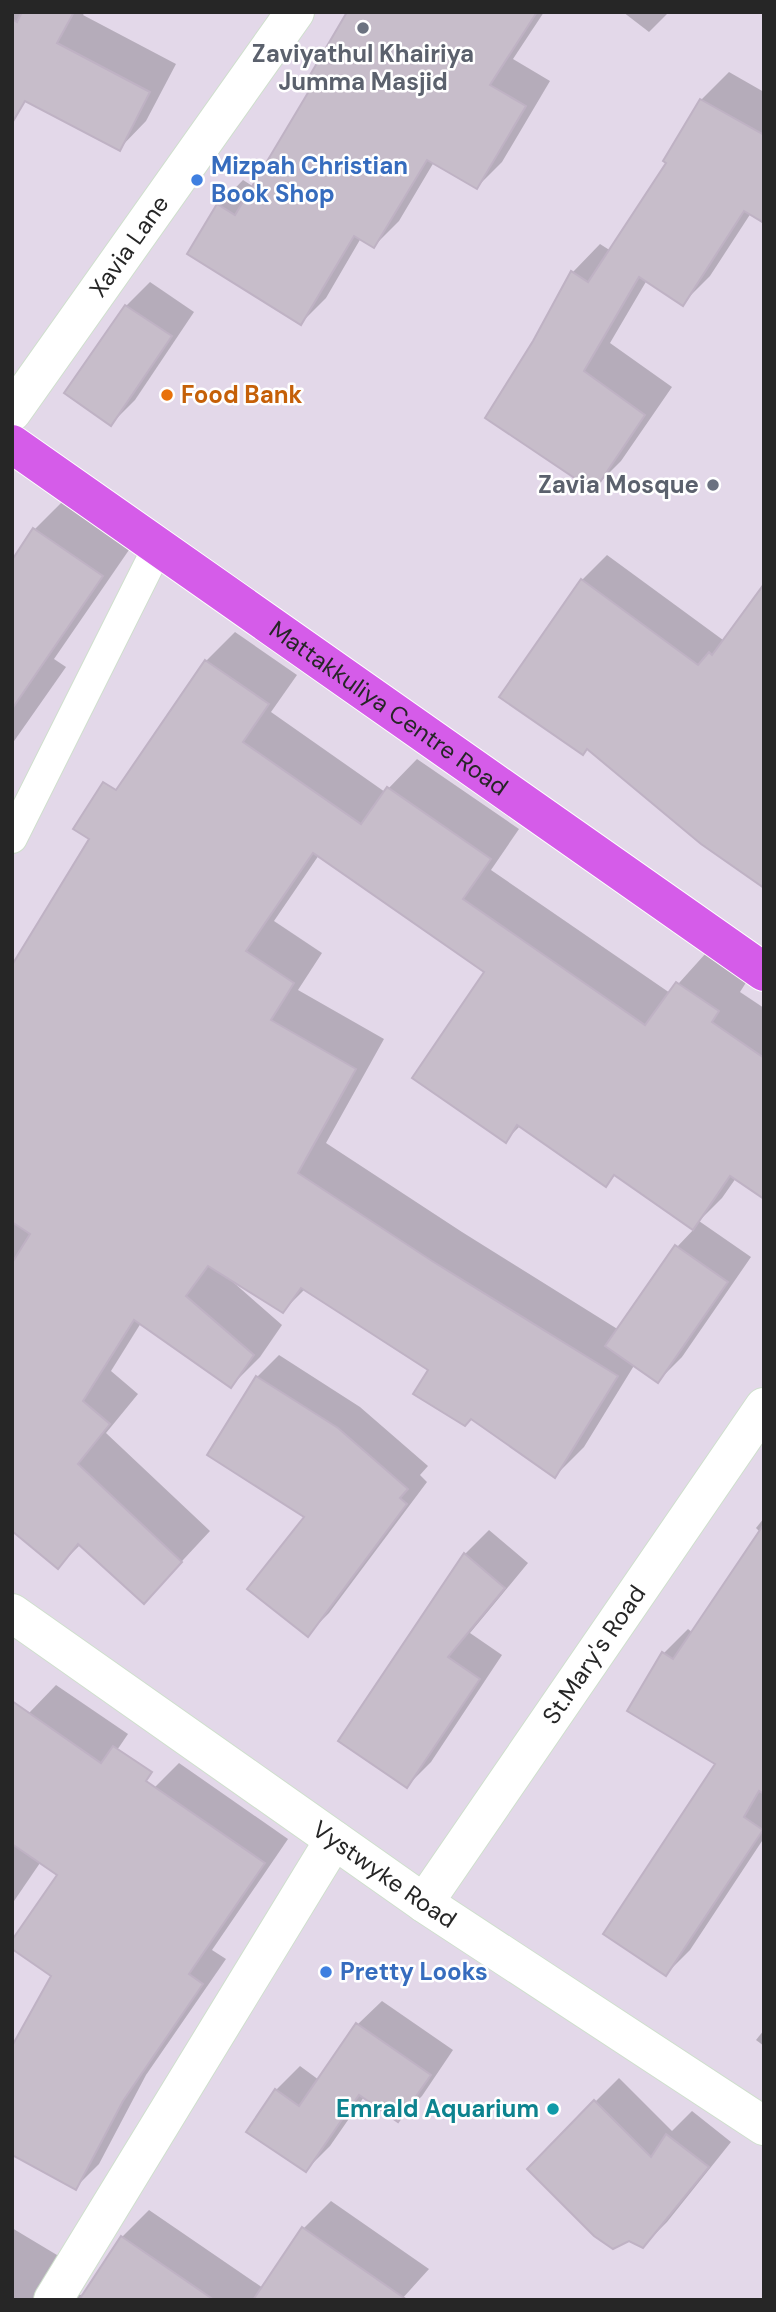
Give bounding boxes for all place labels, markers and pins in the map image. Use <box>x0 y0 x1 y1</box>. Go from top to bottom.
marker: Zaviyathul Khairiya Jumma Masjid <box>355 20 371 36</box>
place label: Zaviyathul Khairiya Jumma Masjid <box>252 38 474 97</box>
place label: Mizpah Christian Book Shop <box>211 150 408 209</box>
marker: Mizpah Christian Book Shop <box>189 172 205 188</box>
place label: Food Bank <box>181 379 303 410</box>
marker: Food Bank <box>159 387 175 403</box>
place label: Zavia Mosque <box>538 469 699 500</box>
marker: Zavia Mosque <box>705 477 721 493</box>
place label: Pretty Looks <box>340 1956 488 1987</box>
marker: Pretty Looks <box>318 1964 334 1980</box>
place label: Emrald Aquarium <box>336 2093 539 2124</box>
marker: Emrald Aquarium <box>545 2101 561 2117</box>

